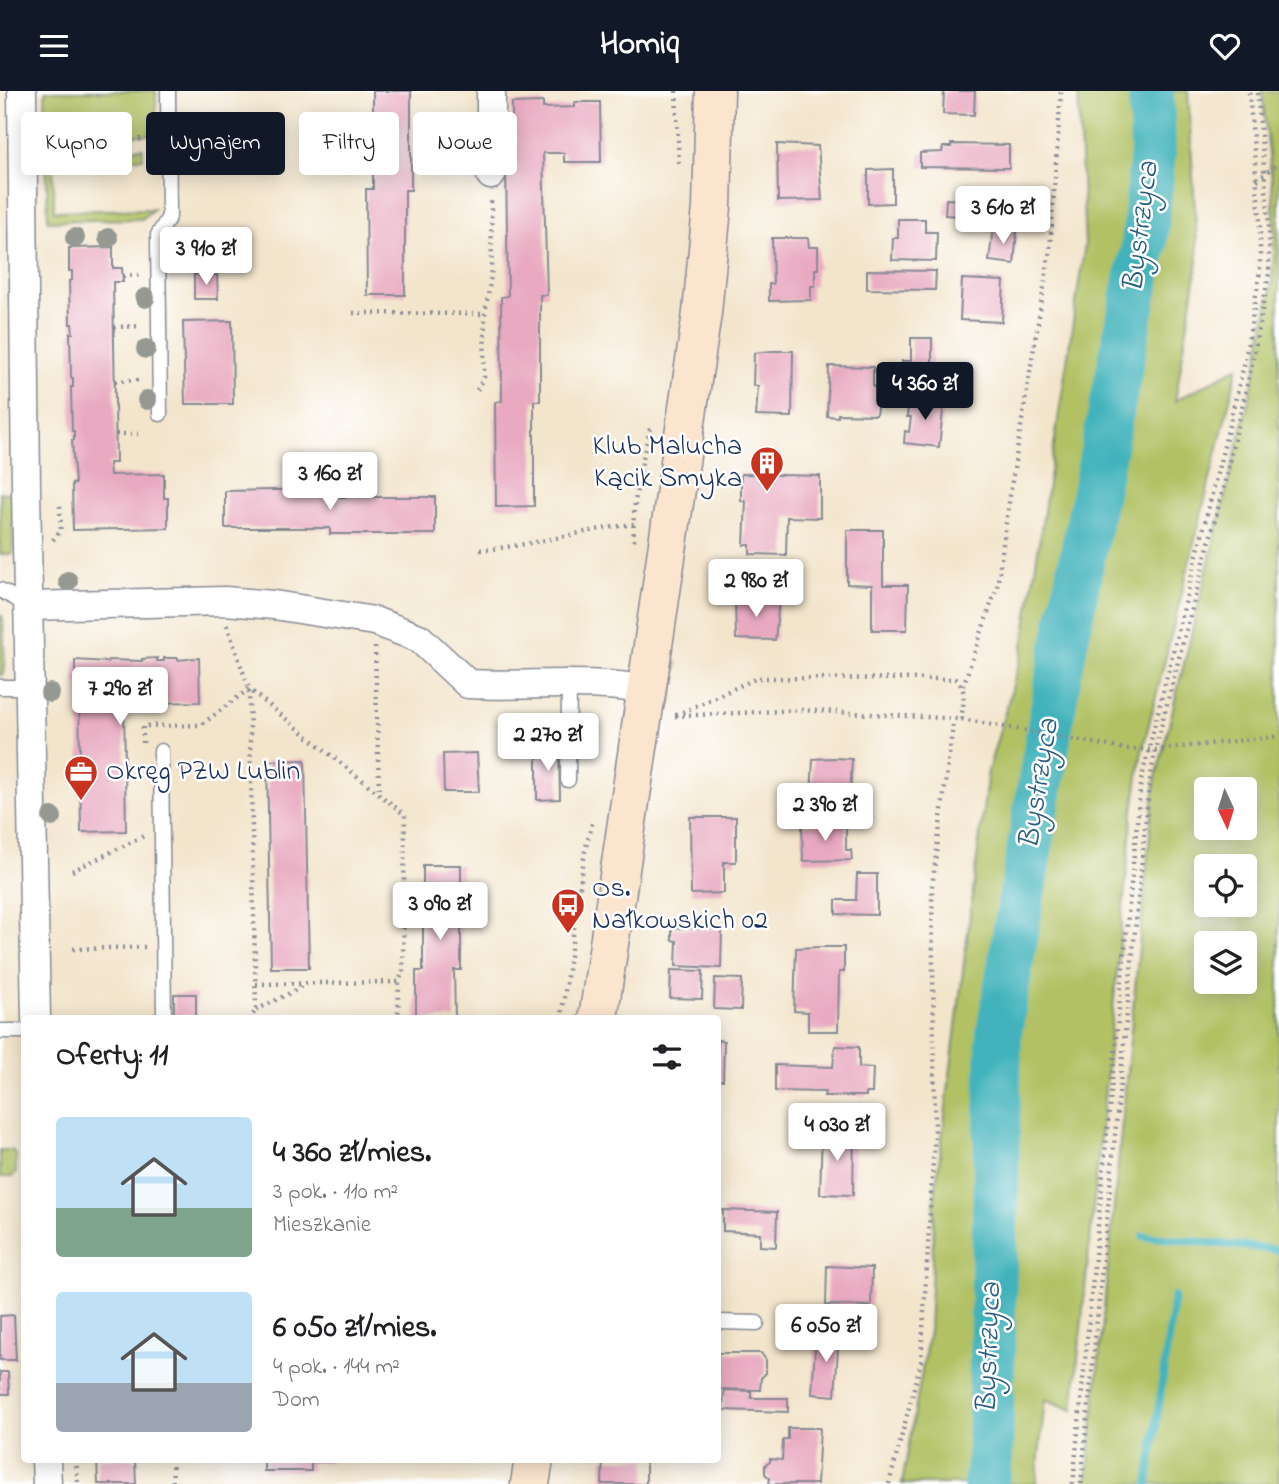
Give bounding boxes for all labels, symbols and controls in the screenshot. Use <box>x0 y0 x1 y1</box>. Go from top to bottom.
text: Homiq <box>600 22 679 69</box>
icon: menu <box>35 27 73 65</box>
icon: heart <box>1206 27 1244 65</box>
chip: Kupno <box>21 112 132 175</box>
chip: Wynajem <box>146 112 285 175</box>
chip: Filtry <box>299 112 399 175</box>
chip: Nowe <box>413 112 517 175</box>
water label: Bystrzyca <box>1112 158 1172 295</box>
pin: 3 610 zł <box>931 187 1075 246</box>
text: 3 610 zł <box>971 192 1035 225</box>
pin: 3 910 zł <box>134 227 278 287</box>
text: 3 910 zł <box>176 233 236 266</box>
pin: 4 360 zł <box>853 363 997 422</box>
text: 4 360 zł <box>892 368 958 401</box>
place label: Klub Malucha Kącik Smyka <box>592 427 742 500</box>
building icon: Klub Malucha Kącik Smyka <box>748 444 786 493</box>
pin: 3 160 zł <box>258 453 402 512</box>
text: 3 160 zł <box>298 458 362 491</box>
pin: 2 980 zł <box>684 559 828 619</box>
text: 2 980 zł <box>724 565 788 598</box>
pin: 7 290 zł <box>48 667 192 727</box>
text: 7 290 zł <box>88 673 152 706</box>
pin: 2 270 zł <box>476 713 620 773</box>
water label: Bystrzyca <box>1008 715 1072 852</box>
text: 2 270 zł <box>514 719 582 752</box>
place label: Okręg PZW Lublin <box>106 752 300 793</box>
office icon: Okręg PZW Lublin <box>62 753 100 802</box>
north arrow <box>1194 777 1256 840</box>
map controls <box>1194 777 1257 994</box>
pin: 2 390 zł <box>753 783 897 843</box>
text: 2 390 zł <box>793 789 857 822</box>
button: locate <box>1194 854 1257 917</box>
place label: Os. Nałkowskich 02 <box>592 869 768 942</box>
pin: 3 090 zł <box>368 883 512 942</box>
bus stop icon: Os. Nałkowskich 02 <box>549 886 587 935</box>
text: 3 090 zł <box>409 888 471 921</box>
button: layers <box>1194 931 1257 994</box>
text: Oferty: 11 <box>56 1035 168 1079</box>
icon: filters <box>648 1038 686 1076</box>
pin: 4 030 zł <box>765 1103 909 1163</box>
text: 4 030 zł <box>804 1109 870 1142</box>
text: 4 360 zł/mies. <box>273 1132 431 1176</box>
icon: home <box>112 1145 196 1229</box>
text: 3 pok. · 110 m² <box>273 1176 398 1209</box>
text: Mieszkanie <box>273 1209 371 1242</box>
water label: Bystrzyca <box>966 1281 1014 1414</box>
pin: 6 050 zł <box>754 1305 898 1364</box>
text: 6 050 zł/mies. <box>273 1307 436 1351</box>
text: 6 050 zł <box>791 1310 861 1343</box>
icon: home <box>112 1320 196 1404</box>
text: 4 pok. · 144 m² <box>273 1351 400 1384</box>
text: Dom <box>273 1384 320 1417</box>

